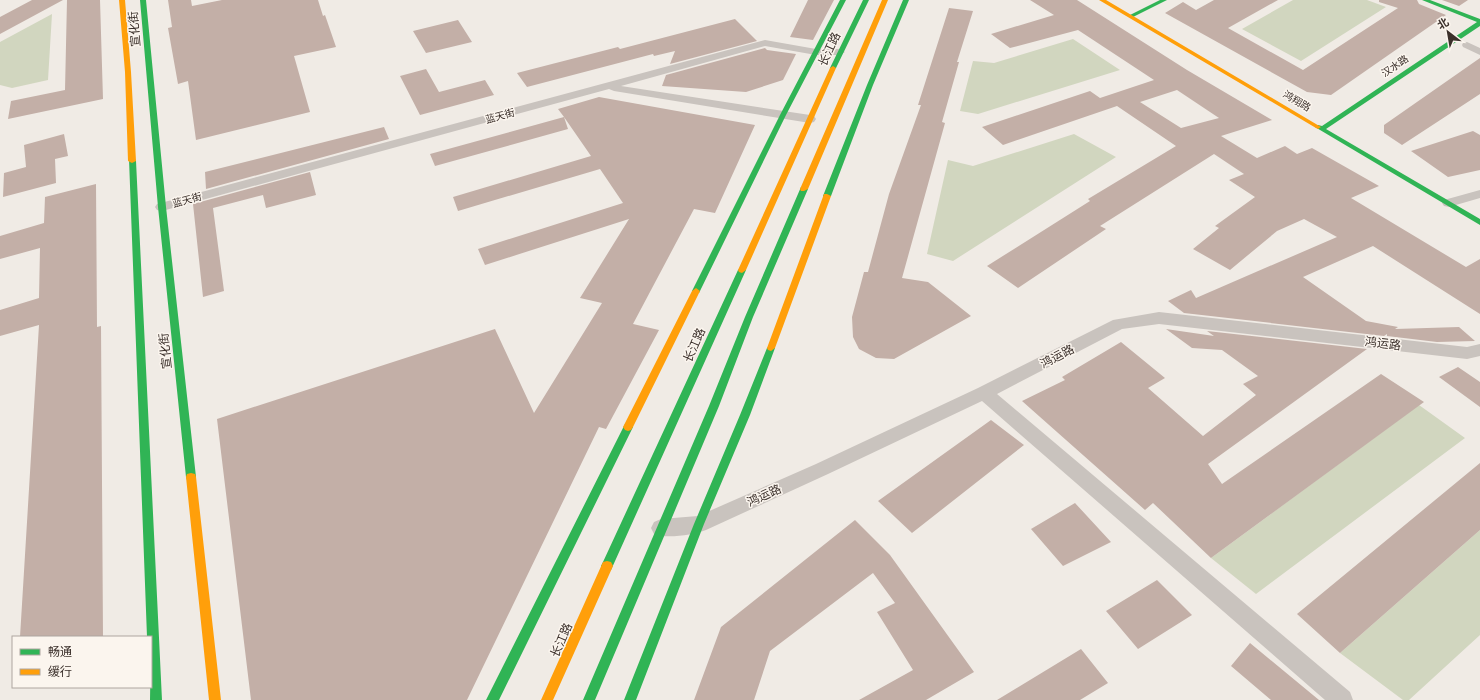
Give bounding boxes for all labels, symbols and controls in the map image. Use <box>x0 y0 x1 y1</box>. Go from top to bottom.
street label: 宣化街 <box>126 10 142 48</box>
north arrow <box>1428 12 1468 52</box>
text: 北 <box>1435 15 1451 31</box>
street label: 长江路 <box>815 30 843 68</box>
street label: 汉水路 <box>1379 53 1411 79</box>
street label: 鸿翔路 <box>1281 89 1313 113</box>
street label: 蓝天街 <box>484 107 516 125</box>
street label: 蓝天街 <box>171 191 203 209</box>
street label: 长江路 <box>681 326 707 364</box>
street label: 宣化街 <box>157 332 173 370</box>
street label: 鸿运路 <box>1364 334 1402 352</box>
street label: 鸿运路 <box>1038 342 1076 370</box>
street label: 鸿运路 <box>745 482 783 508</box>
street label: 长江路 <box>548 621 574 659</box>
legend <box>12 636 152 688</box>
text: 畅通 <box>48 645 72 658</box>
text: 缓行 <box>48 665 72 678</box>

